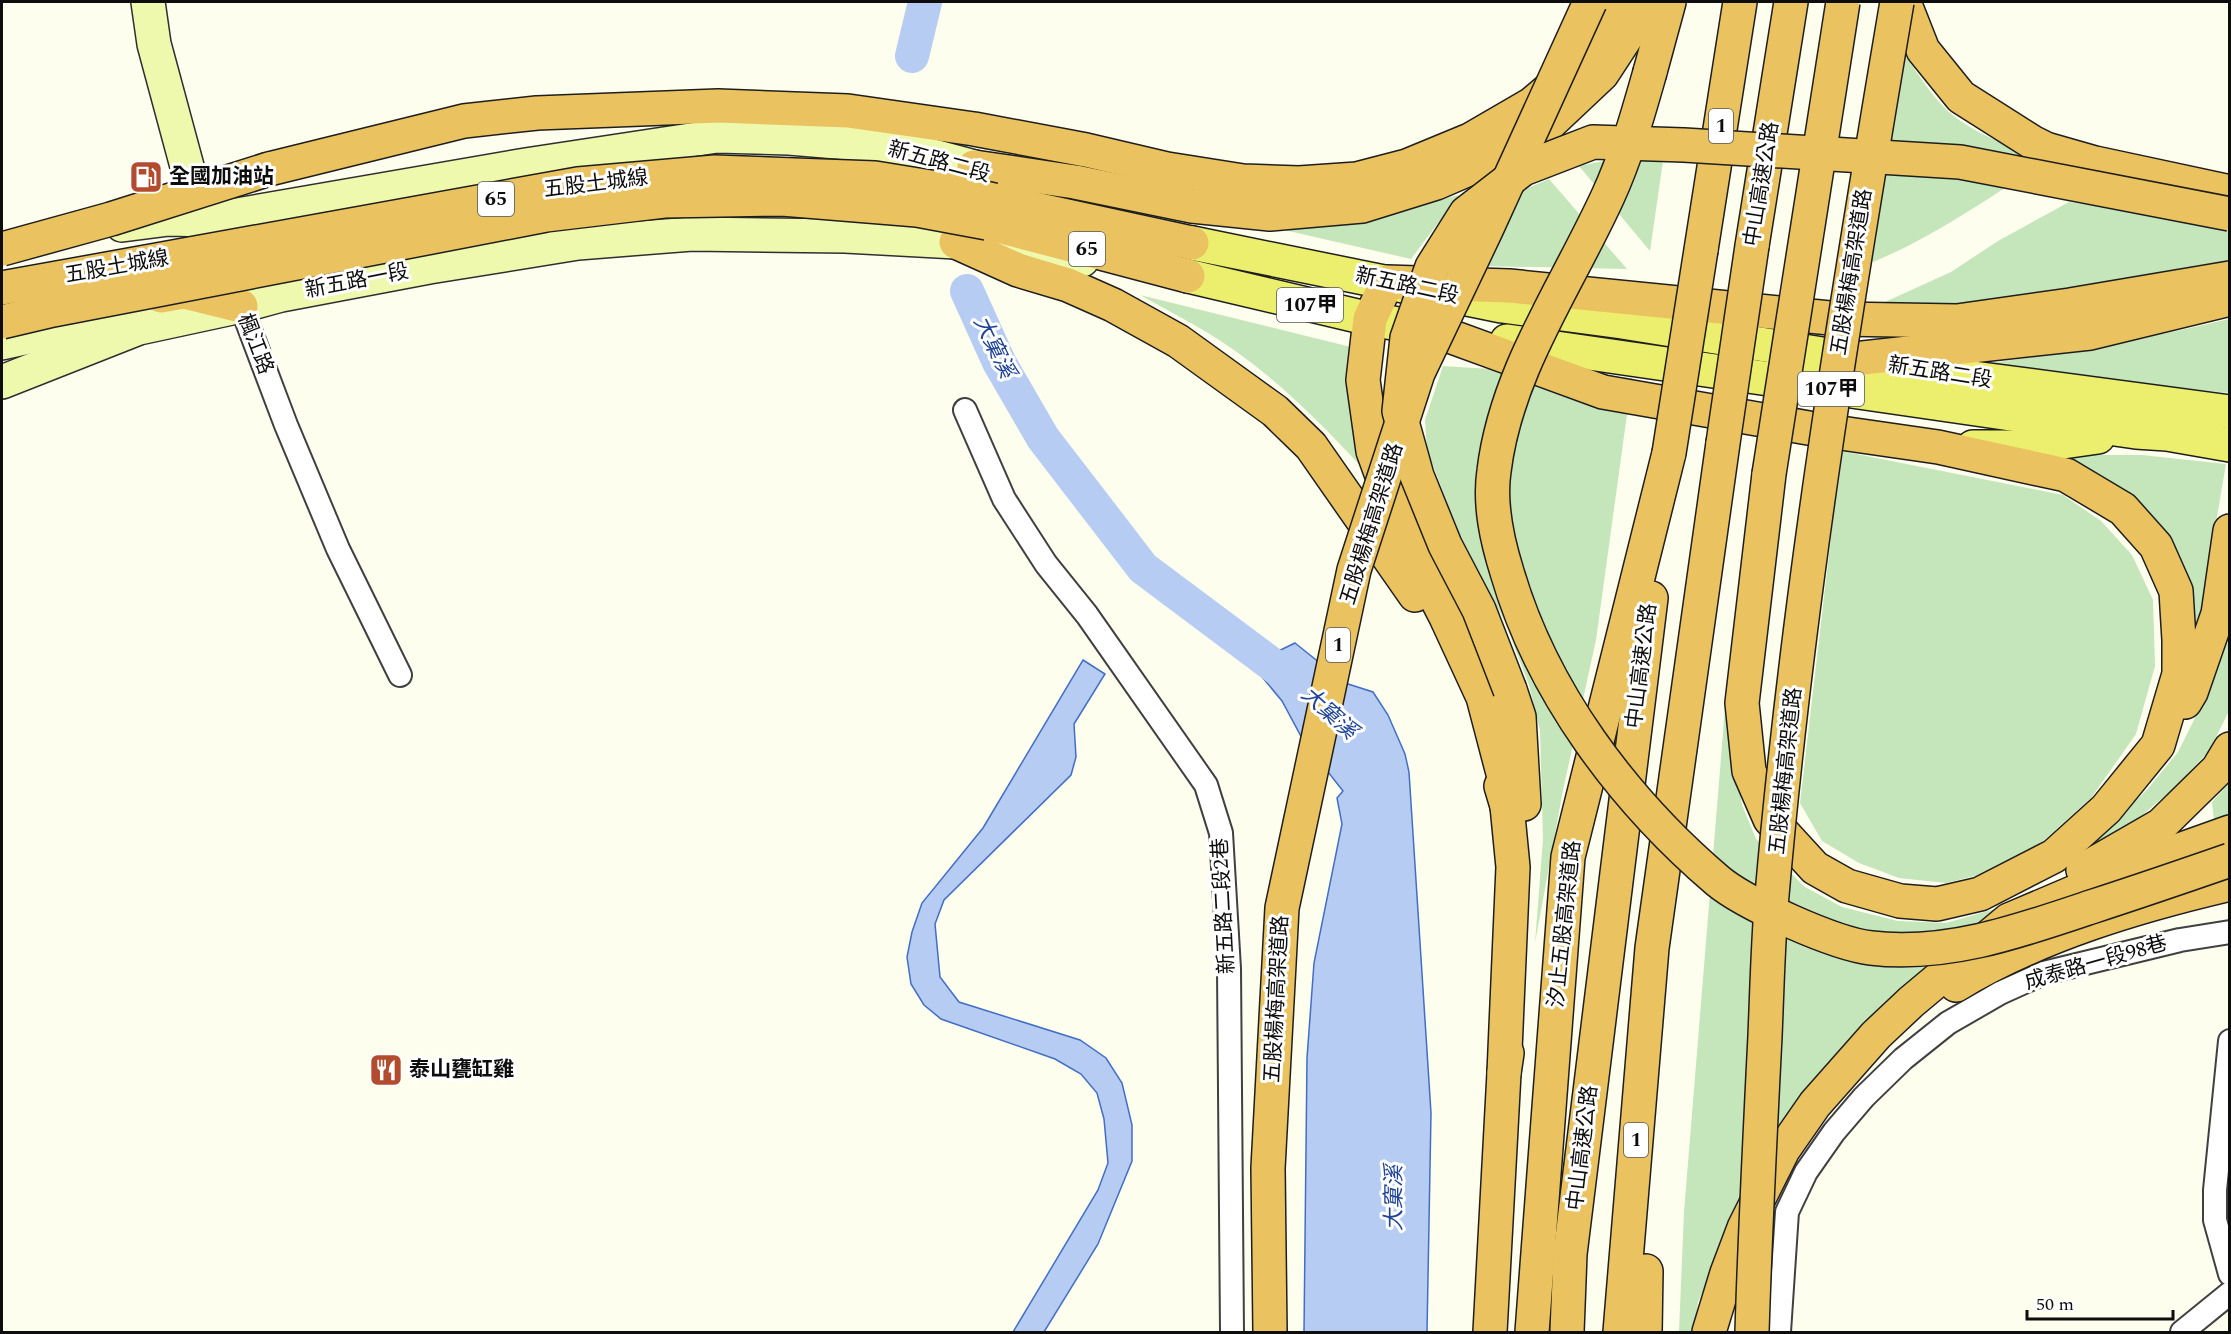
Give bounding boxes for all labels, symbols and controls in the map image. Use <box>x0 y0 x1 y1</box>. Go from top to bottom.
road number: 1 <box>1709 109 1733 143</box>
street label: 中山高速公路 <box>1736 119 1788 249</box>
street label: 新五路二段 <box>884 133 994 191</box>
fuel station icon: 全國加油站 <box>128 159 164 195</box>
place label: 全國加油站 <box>169 161 274 193</box>
street label: 五股土城線 <box>542 162 650 206</box>
road number: 65 <box>478 182 514 216</box>
street label: 五股楊梅高架道路 <box>1823 187 1881 357</box>
road number: 65 <box>1069 232 1105 266</box>
street label: 五股土城線 <box>63 242 171 292</box>
street label: 新五路一段 <box>302 255 412 307</box>
street label: 新五路二段 <box>1352 259 1462 313</box>
road number: 107甲 <box>1277 288 1343 322</box>
street label: 楓江路 <box>229 309 281 379</box>
water label: 大窠溪 <box>965 310 1025 387</box>
street label: 新五路二段 <box>1886 349 1994 397</box>
road number: 107甲 <box>1798 372 1864 406</box>
street label: 五股楊梅高架道路 <box>1332 439 1412 609</box>
street label: 中山高速公路 <box>1618 602 1666 730</box>
road number: 1 <box>1326 628 1350 662</box>
water label: 大窠溪 <box>1293 679 1367 749</box>
street label: 五股楊梅高架道路 <box>1761 686 1811 856</box>
street label: 新五路二段2巷 <box>1204 837 1244 975</box>
street label: 汐止五股高架道路 <box>1540 839 1590 1009</box>
street label: 五股楊梅高架道路 <box>1257 914 1297 1084</box>
street label: 成泰路一段98巷 <box>2021 927 2171 999</box>
restaurant icon: 泰山甕缸雞 <box>368 1052 404 1088</box>
place label: 泰山甕缸雞 <box>409 1054 514 1086</box>
street label: 中山高速公路 <box>1559 1084 1607 1212</box>
road number: 1 <box>1624 1123 1648 1157</box>
water label: 大窠溪 <box>1378 1162 1411 1231</box>
scale bar <box>2027 1283 2172 1321</box>
text: 50 m <box>2036 1291 2074 1318</box>

